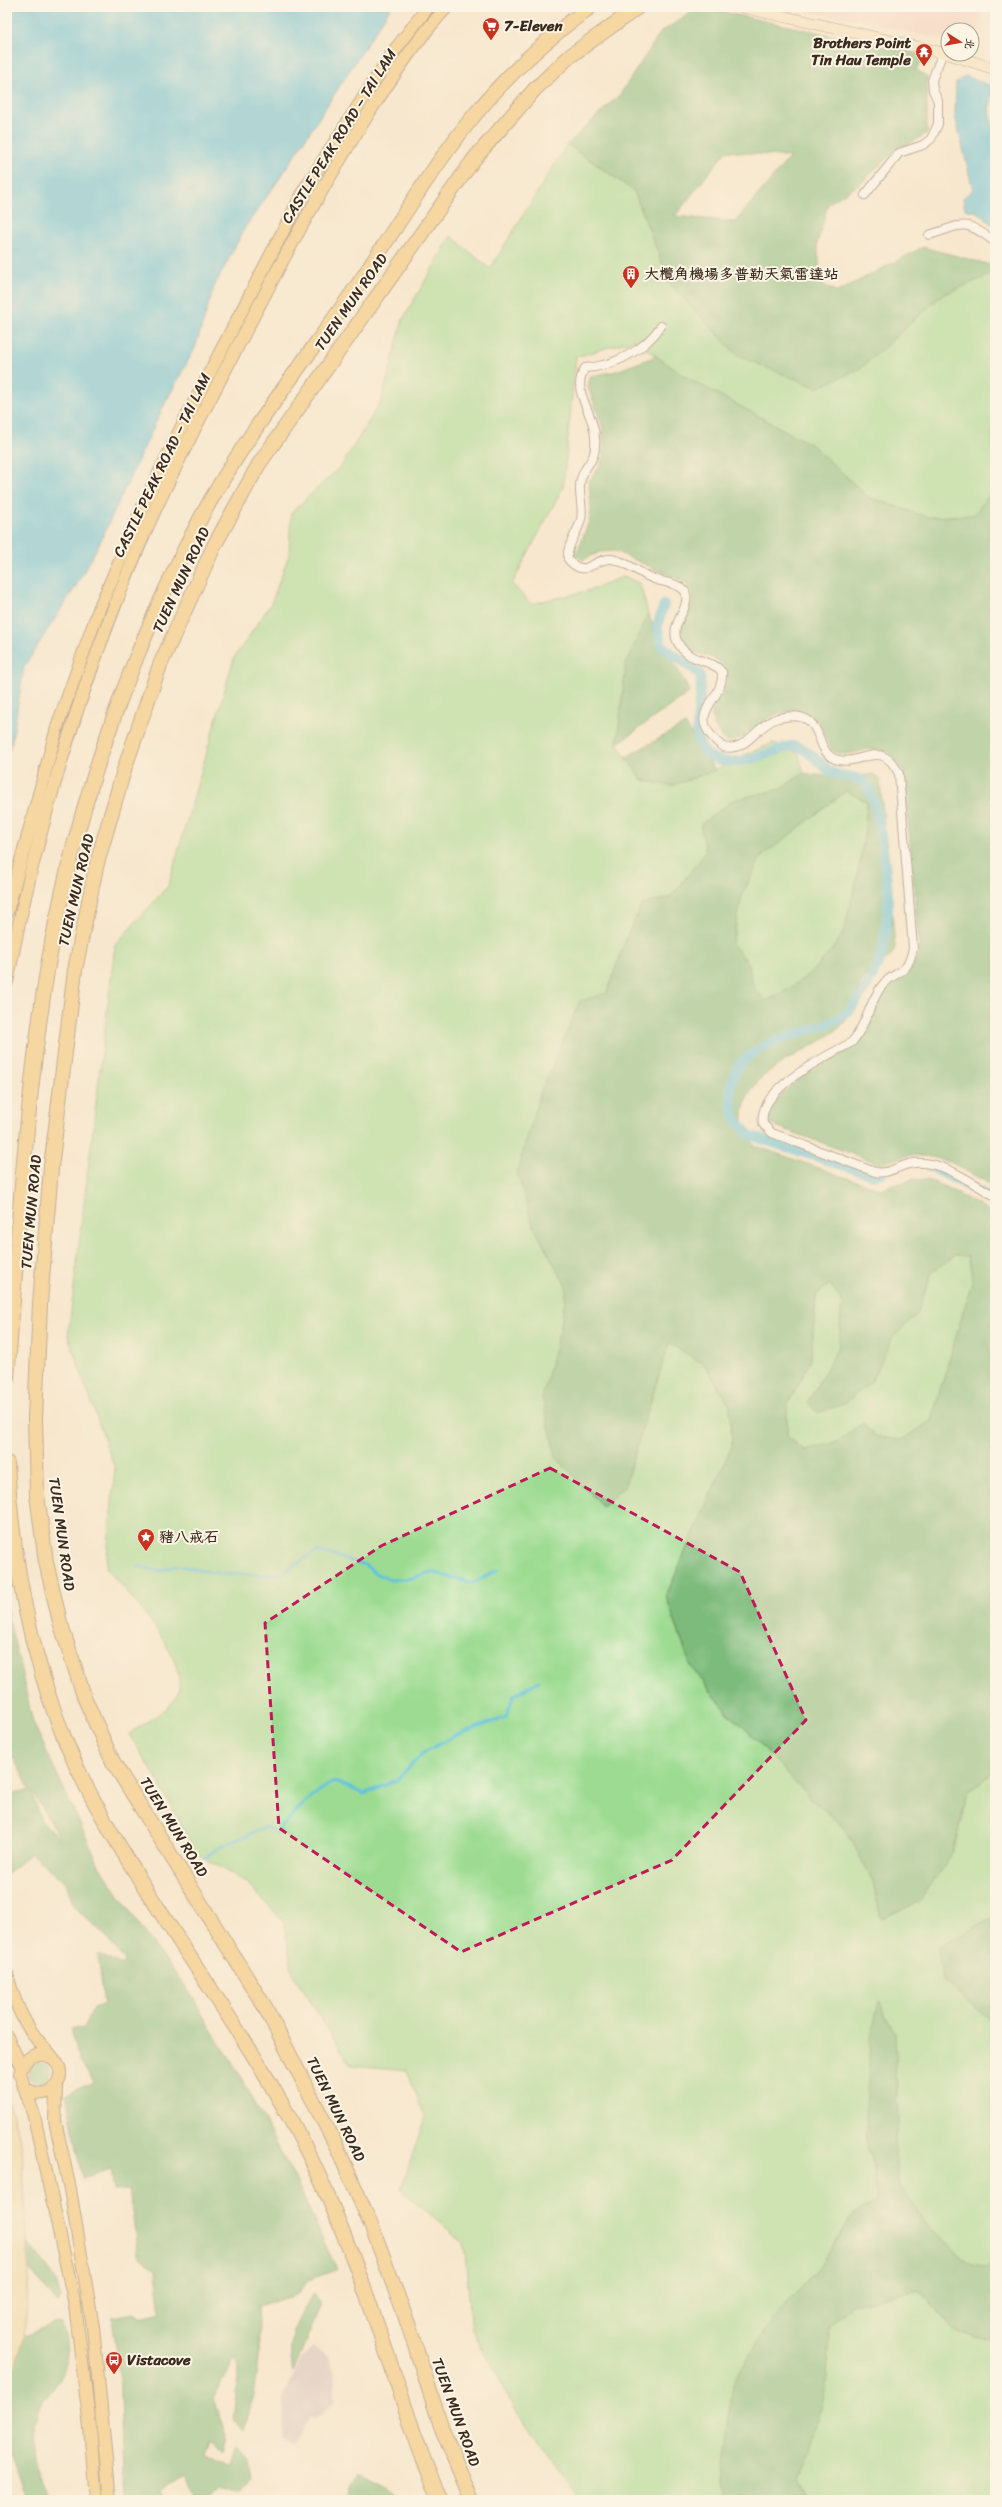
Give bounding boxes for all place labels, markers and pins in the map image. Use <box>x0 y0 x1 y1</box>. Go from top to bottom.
place label: 7-Eleven <box>504 13 564 39</box>
supermarket icon: 7-Eleven <box>481 16 501 41</box>
place label: Brothers Point Tin Hau Temple <box>811 30 911 73</box>
temple icon: Brothers Point Tin Hau Temple <box>914 42 934 67</box>
place label: 大欖角機場多普勒天氣雷達站 <box>644 261 839 287</box>
building icon: 大欖角機場多普勒天氣雷達站 <box>621 264 641 289</box>
place label: 豬八戒石 <box>159 1524 219 1550</box>
place icon: 豬八戒石 <box>136 1527 156 1552</box>
place label: Vistacove <box>127 2347 191 2373</box>
bus stop icon: Vistacove <box>104 2350 124 2375</box>

